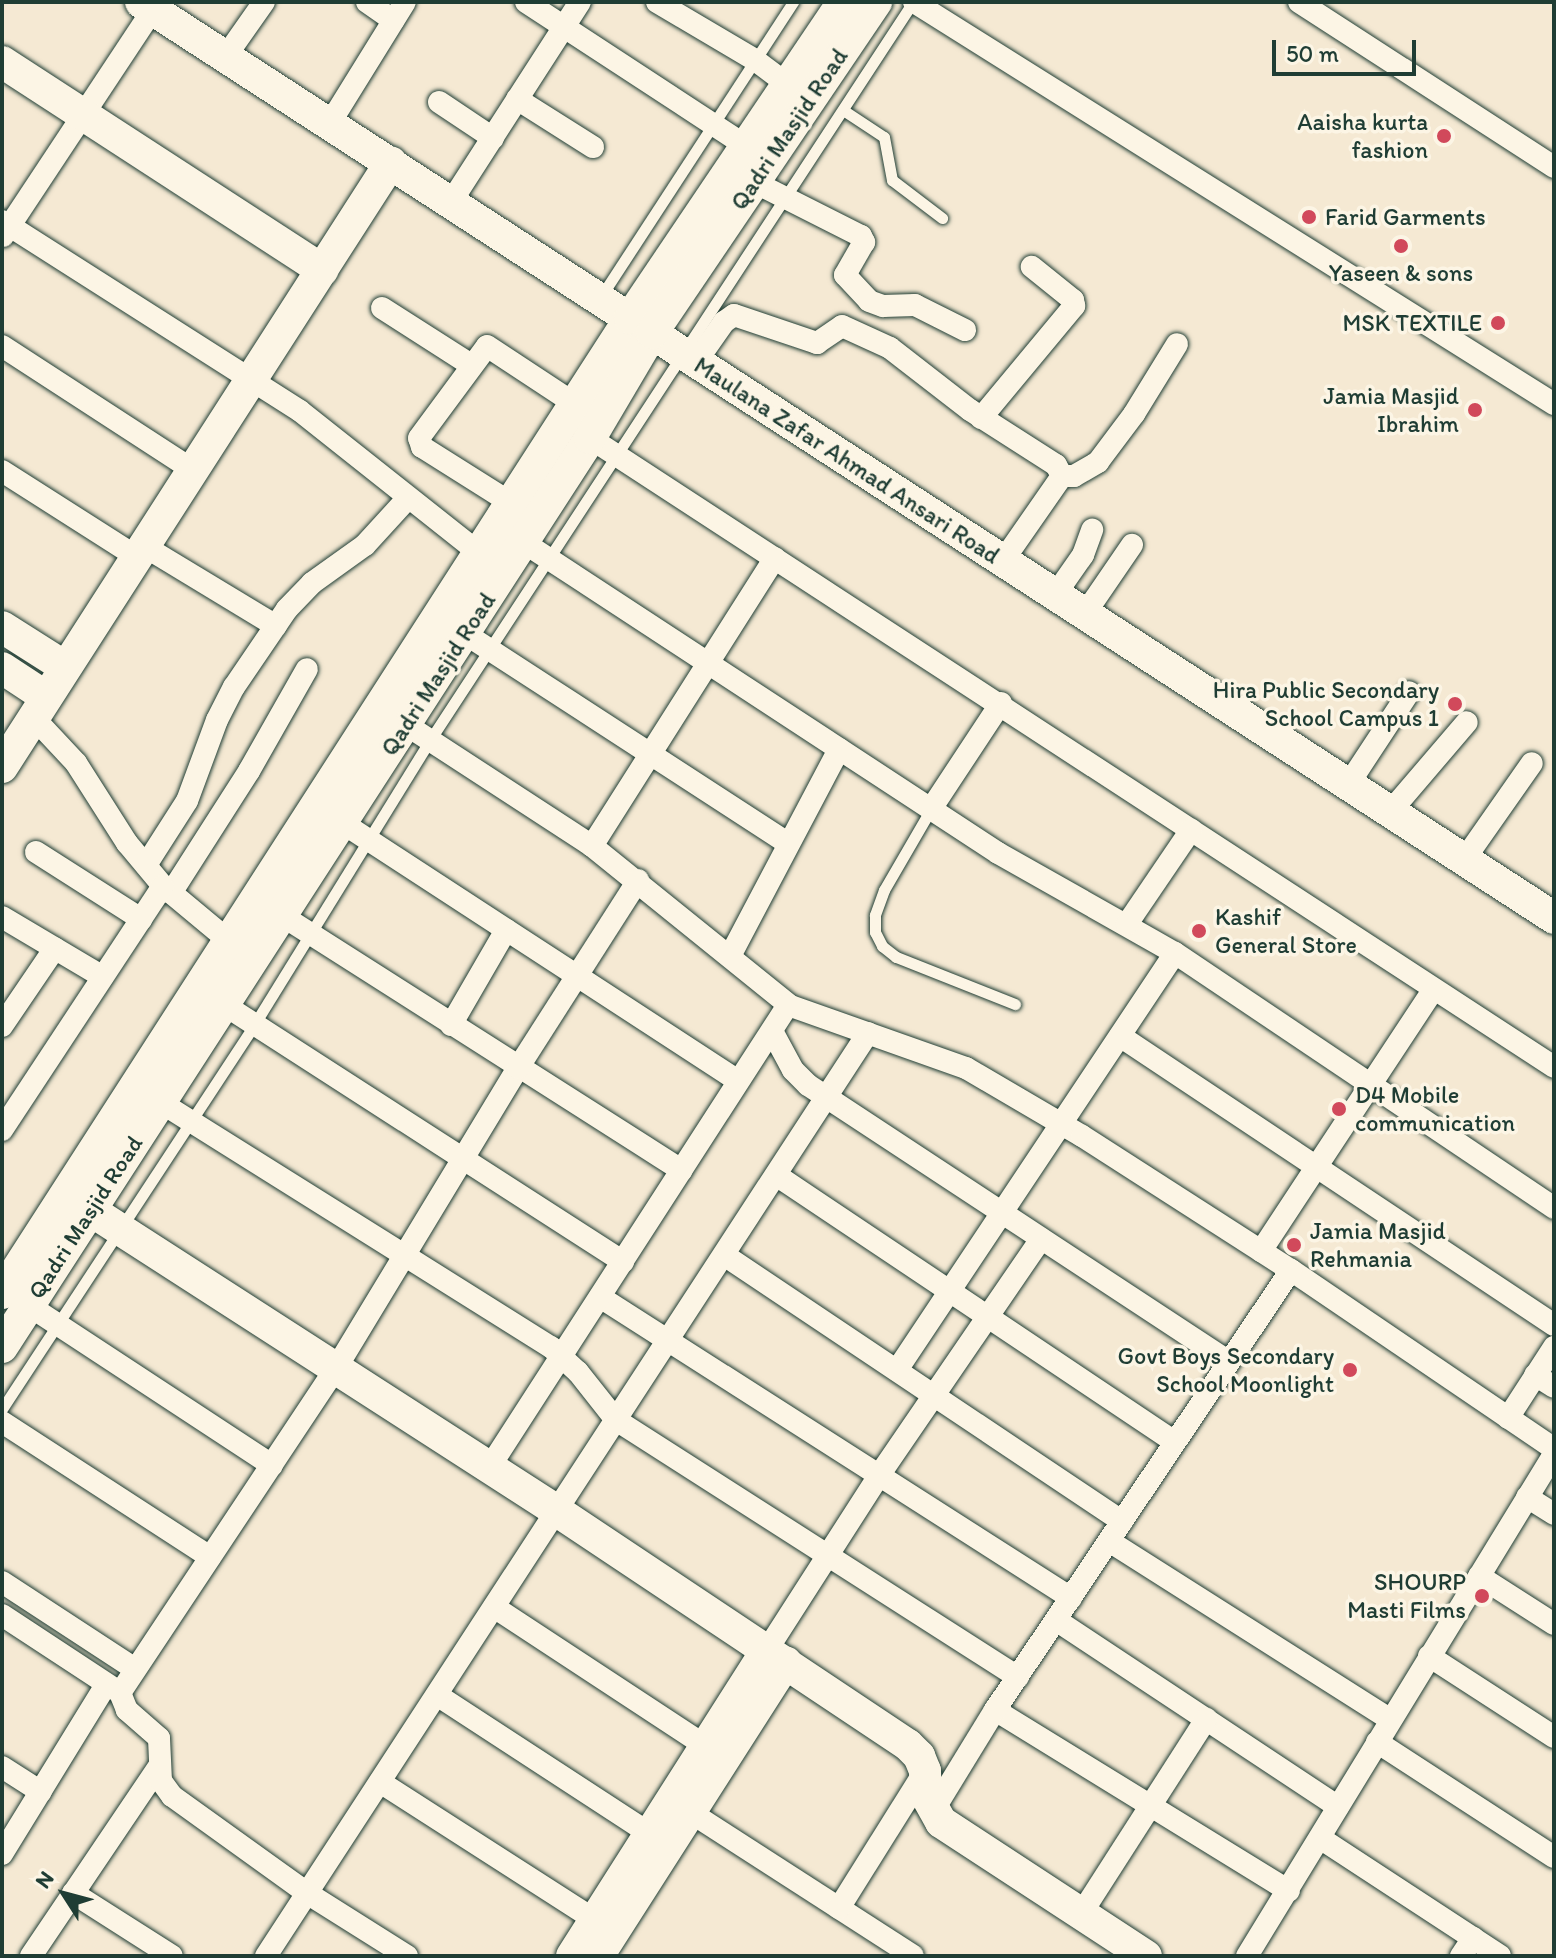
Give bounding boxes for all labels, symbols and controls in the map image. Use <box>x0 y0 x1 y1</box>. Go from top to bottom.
scale bar <box>1276 24 1420 74</box>
text: 50 m <box>1286 39 1339 68</box>
street label: Qadri Masjid Road <box>724 43 854 215</box>
place label: Aaisha kurta fashion <box>1298 108 1428 164</box>
marker: Aaisha kurta fashion <box>1435 127 1453 145</box>
place label: Farid Garments <box>1325 203 1486 231</box>
marker: Farid Garments <box>1300 208 1318 226</box>
marker: Yaseen & sons <box>1392 237 1410 255</box>
place label: Yaseen & sons <box>1329 259 1473 287</box>
place label: MSK TEXTILE <box>1342 309 1482 337</box>
marker: MSK TEXTILE <box>1489 314 1507 332</box>
street label: Maulana Zafar Ahmad Ansari Road <box>689 350 1005 570</box>
place label: Jamia Masjid Ibrahim <box>1324 382 1459 438</box>
marker: Jamia Masjid Ibrahim <box>1466 401 1484 419</box>
street label: Qadri Masjid Road <box>375 587 501 761</box>
place label: Hira Public Secondary School Campus 1 <box>1213 676 1439 732</box>
marker: Hira Public Secondary School Campus 1 <box>1446 695 1464 713</box>
place label: Kashif General Store <box>1215 903 1357 959</box>
marker: Kashif General Store <box>1190 922 1208 940</box>
place label: D4 Mobile communication <box>1355 1081 1515 1137</box>
marker: D4 Mobile communication <box>1330 1100 1348 1118</box>
street label: Qadri Masjid Road <box>22 1130 148 1304</box>
place label: Jamia Masjid Rehmania <box>1310 1217 1445 1273</box>
marker: Jamia Masjid Rehmania <box>1285 1236 1303 1254</box>
place label: Govt Boys Secondary School Moonlight <box>1117 1342 1334 1398</box>
marker: Govt Boys Secondary School Moonlight <box>1341 1361 1359 1379</box>
place label: SHOURP Masti Films <box>1348 1568 1466 1624</box>
marker: SHOURP Masti Films <box>1473 1587 1491 1605</box>
north arrow <box>24 1854 104 1934</box>
text: N <box>29 1866 59 1894</box>

